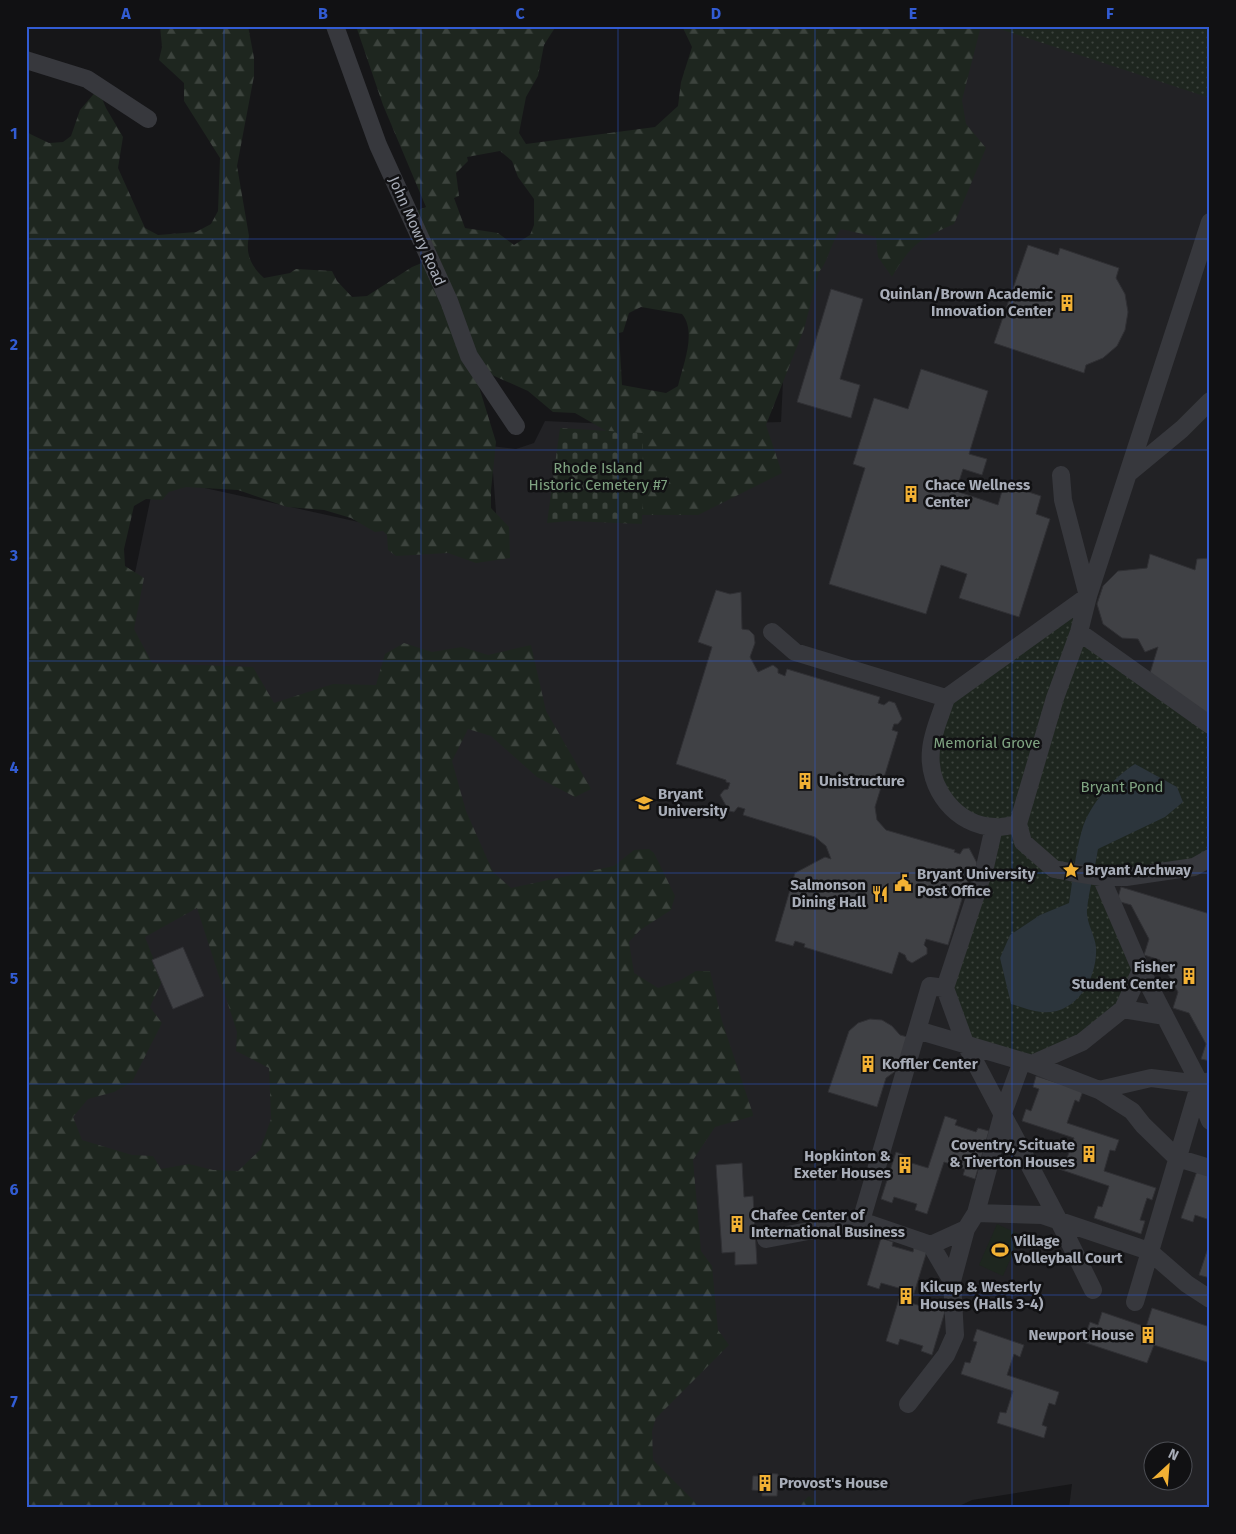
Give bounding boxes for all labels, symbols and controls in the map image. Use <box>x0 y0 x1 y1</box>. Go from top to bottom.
text: A <box>120 4 131 23</box>
text: B <box>318 4 328 23</box>
text: C <box>515 4 525 23</box>
text: D <box>711 4 721 23</box>
text: E <box>909 4 917 23</box>
text: F <box>1106 4 1114 23</box>
text: 1 <box>10 124 18 143</box>
street label: John Mowry Road <box>385 174 449 288</box>
place label: Quinlan/Brown Academic Innovation Center <box>880 285 1054 320</box>
building icon: Quinlan/Brown Academic Innovation Center <box>1057 293 1077 313</box>
text: 2 <box>10 335 18 354</box>
park label: Rhode Island Historic Cemetery #7 <box>529 459 668 494</box>
place label: Chace Wellness Center <box>925 476 1030 511</box>
building icon: Chace Wellness Center <box>901 484 921 504</box>
text: 3 <box>9 546 18 565</box>
park label: Memorial Grove <box>934 734 1040 752</box>
text: 4 <box>9 758 19 777</box>
building icon: Unistructure <box>795 771 815 791</box>
place label: Unistructure <box>819 772 905 790</box>
park label: Bryant Pond <box>1080 778 1164 796</box>
place label: Bryant University <box>658 785 728 820</box>
school or university icon: Bryant University <box>634 793 654 813</box>
place icon: Bryant Archway <box>1061 860 1081 880</box>
place label: Bryant Archway <box>1085 861 1191 879</box>
place label: Bryant University Post Office <box>917 865 1035 900</box>
public building icon: Bryant University Post Office <box>893 873 913 893</box>
place label: Salmonson Dining Hall <box>790 876 867 911</box>
restaurant icon: Salmonson Dining Hall <box>870 884 890 904</box>
place label: Fisher Student Center <box>1072 958 1176 993</box>
building icon: Fisher Student Center <box>1179 966 1199 986</box>
text: 5 <box>10 969 19 988</box>
building icon: Koffler Center <box>858 1054 878 1074</box>
place label: Koffler Center <box>882 1055 979 1073</box>
place label: Coventry, Scituate & Tiverton Houses <box>949 1136 1075 1171</box>
building icon: Coventry, Scituate & Tiverton Houses <box>1079 1144 1099 1164</box>
place label: Hopkinton & Exeter Houses <box>794 1147 892 1182</box>
building icon: Hopkinton & Exeter Houses <box>895 1155 915 1175</box>
text: 6 <box>9 1180 19 1199</box>
place label: Chafee Center of International Business <box>751 1206 905 1241</box>
building icon: Chafee Center of International Business <box>727 1214 747 1234</box>
place label: Village Volleyball Court <box>1013 1232 1123 1267</box>
sports icon: Village Volleyball Court <box>990 1240 1010 1260</box>
place label: Kilcup & Westerly Houses (Halls 3-4) <box>920 1278 1044 1313</box>
building icon: Kilcup & Westerly Houses (Halls 3-4) <box>896 1286 916 1306</box>
building icon: Newport House <box>1138 1325 1158 1345</box>
place label: Newport House <box>1029 1326 1134 1344</box>
text: 7 <box>10 1392 18 1411</box>
north arrow <box>1144 1442 1194 1492</box>
text: N <box>1166 1445 1181 1464</box>
building icon: Provost's House <box>755 1473 775 1493</box>
place label: Provost's House <box>779 1474 888 1492</box>

